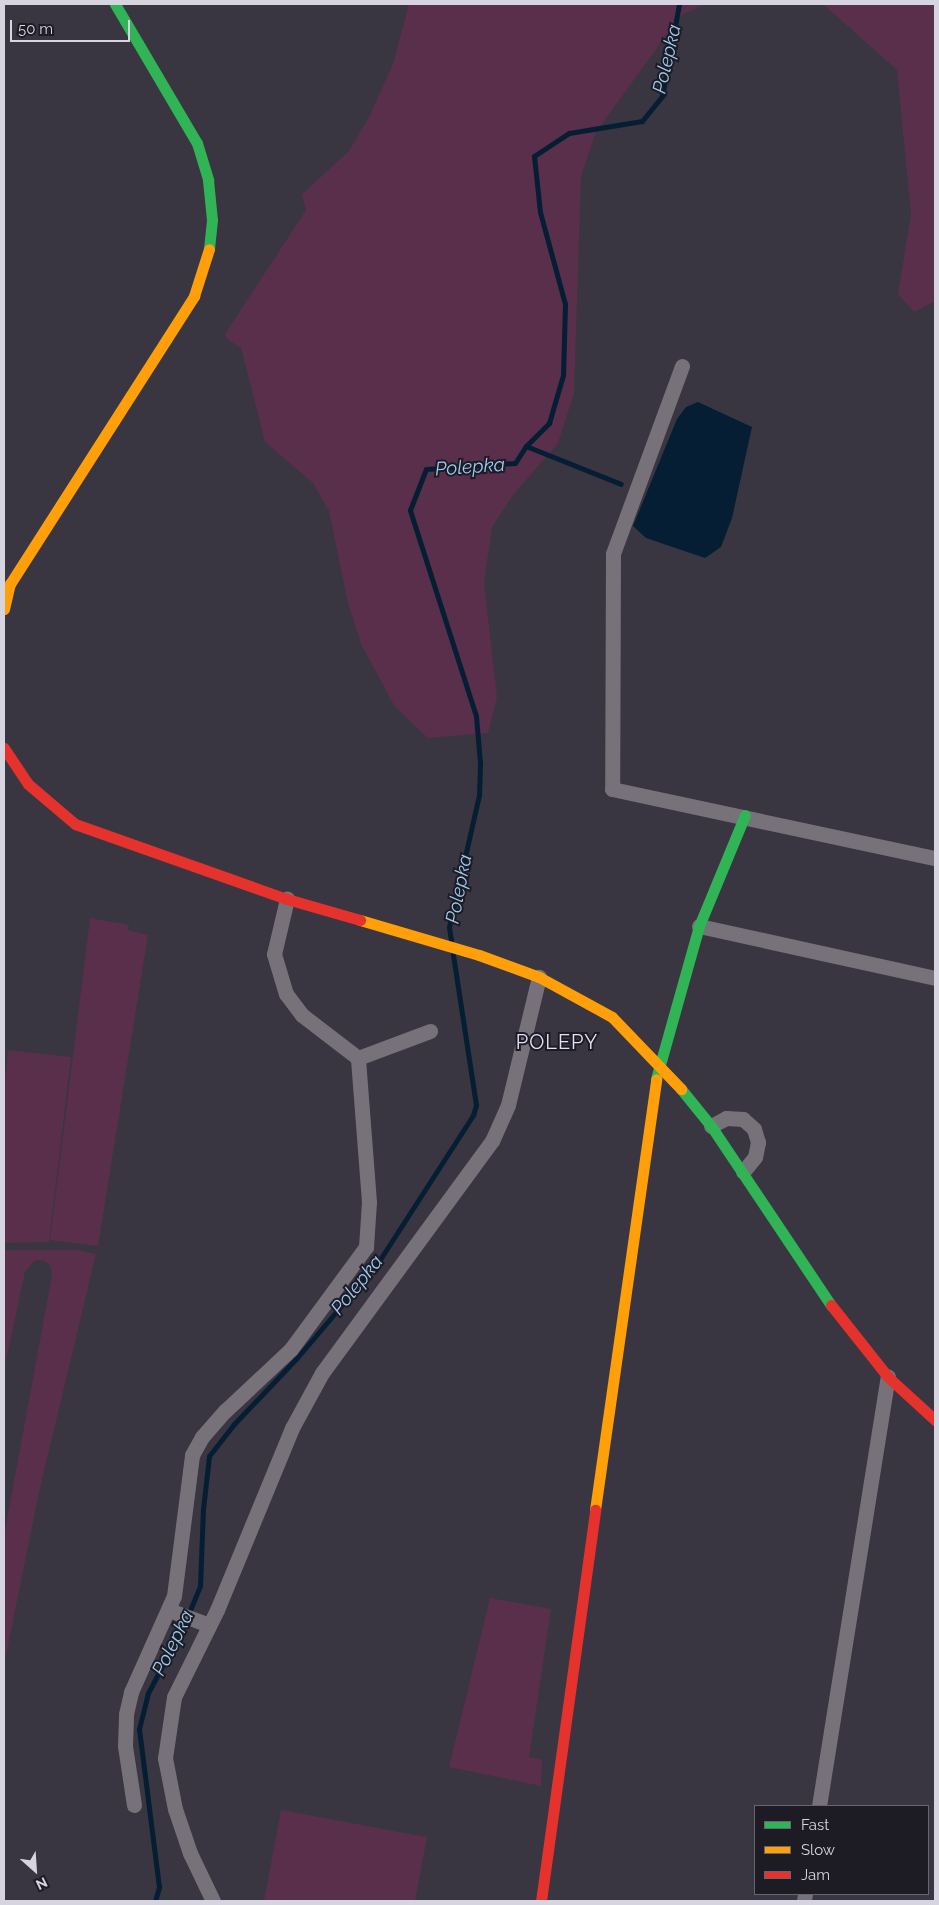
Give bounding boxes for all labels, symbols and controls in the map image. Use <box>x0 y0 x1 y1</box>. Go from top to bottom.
scale bar <box>12 10 132 42</box>
text: 50 m <box>18 20 53 38</box>
water label: Polepka <box>648 22 686 96</box>
water label: Polepka <box>434 453 506 481</box>
water label: Polepka <box>441 852 477 926</box>
district label: POLEPY <box>515 1030 599 1054</box>
water label: Polepka <box>326 1251 388 1319</box>
water label: Polepka <box>147 1607 199 1679</box>
legend <box>754 1805 929 1895</box>
text: Fast <box>801 1816 829 1834</box>
text: Slow <box>801 1841 835 1859</box>
north arrow <box>10 1845 60 1895</box>
text: Jam <box>801 1866 830 1884</box>
text: N <box>33 1874 50 1893</box>

